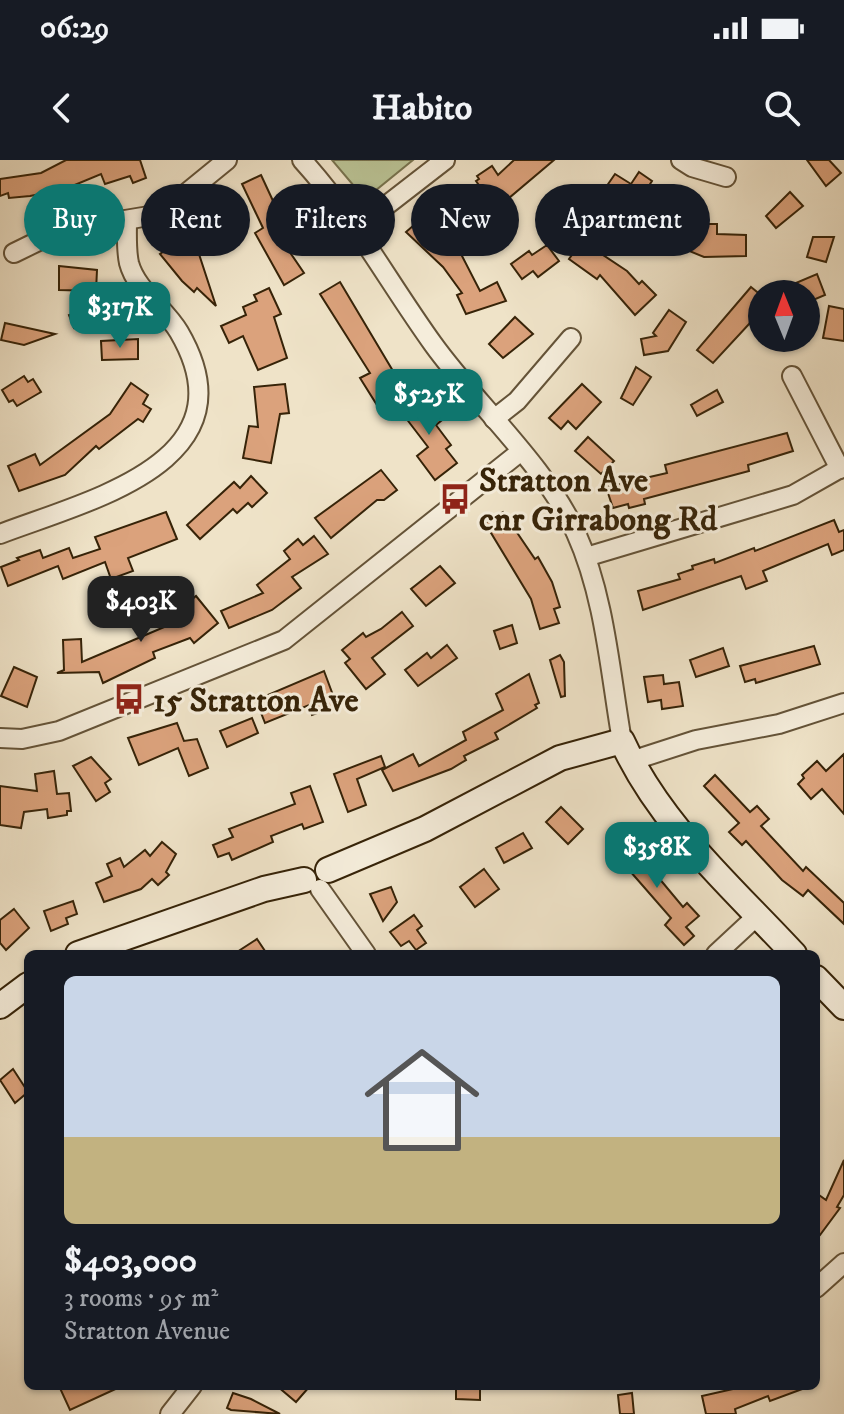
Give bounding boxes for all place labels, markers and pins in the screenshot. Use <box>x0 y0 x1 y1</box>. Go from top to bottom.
pin: $317K <box>64 282 176 350</box>
pin: $525K <box>373 369 485 437</box>
place label: Stratton Ave cnr Girrabong Rd <box>479 460 718 541</box>
bus stop icon: Stratton Ave cnr Girrabong Rd <box>438 482 472 516</box>
pin: $403K <box>85 576 197 644</box>
place label: 15 Stratton Ave <box>153 680 359 722</box>
bus stop icon: 15 Stratton Ave <box>112 682 146 716</box>
pin: $358K <box>601 822 713 890</box>

